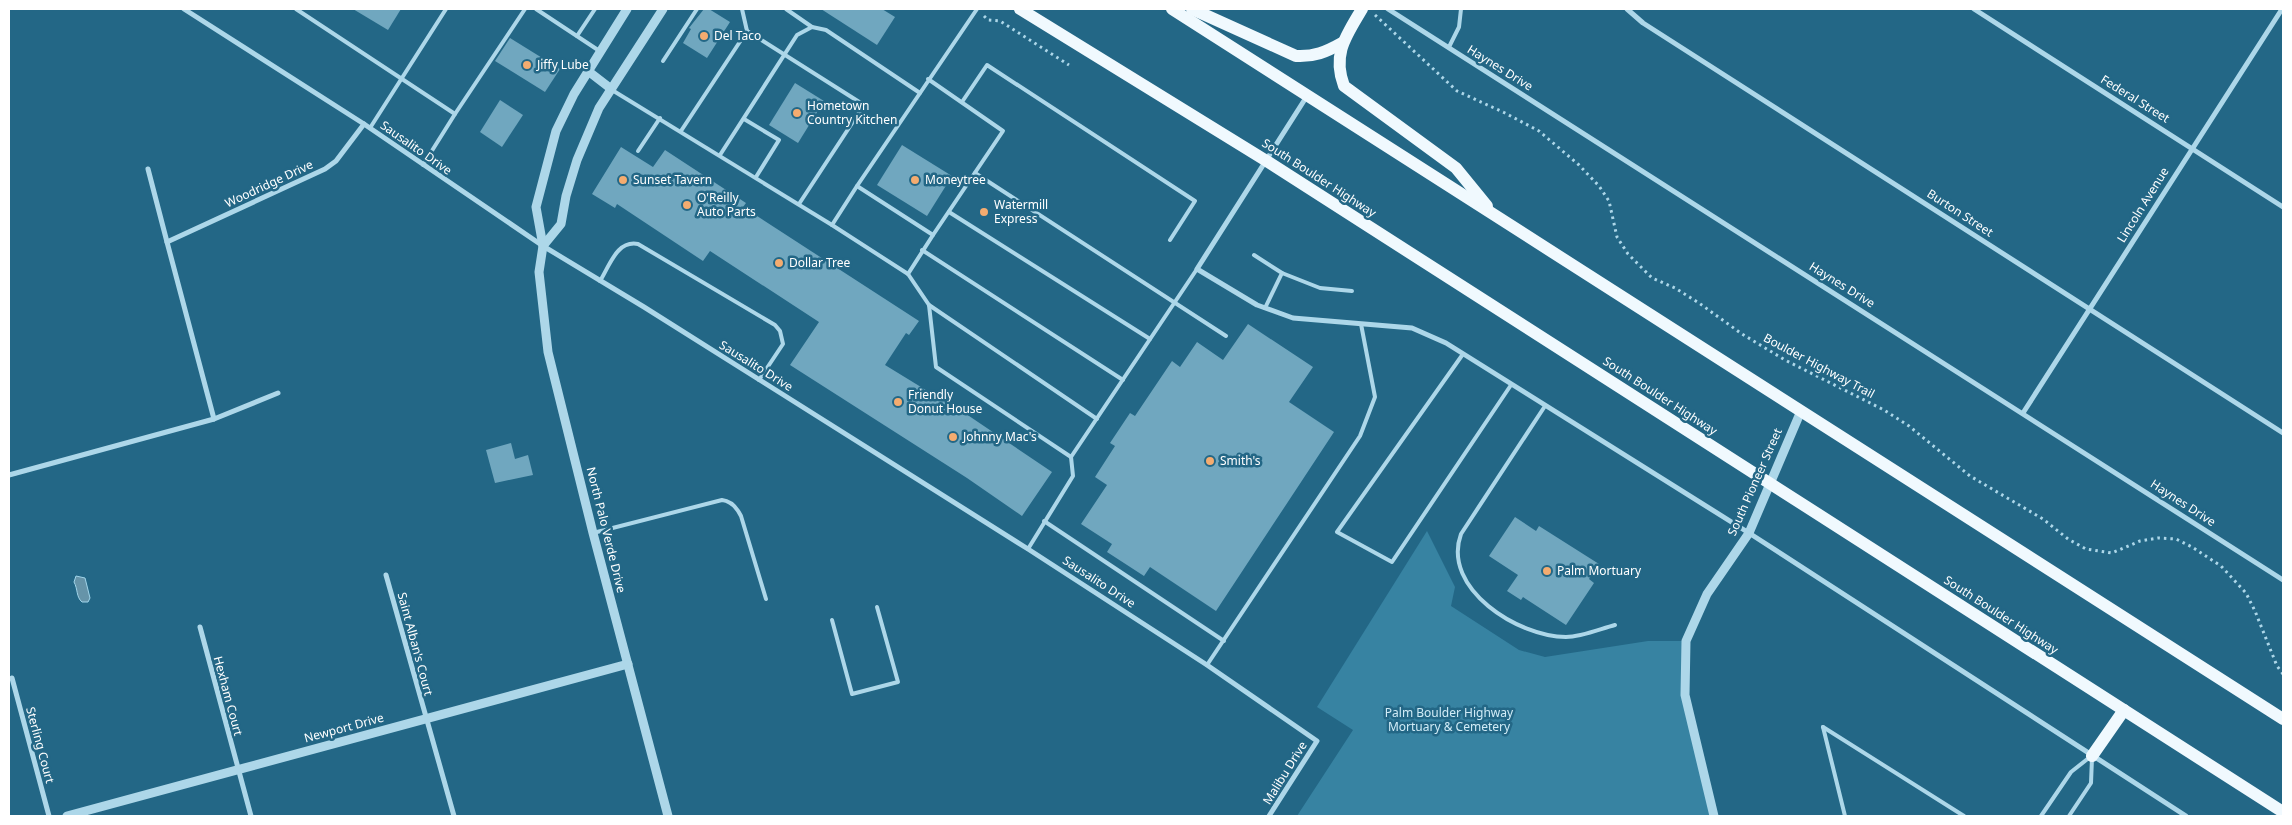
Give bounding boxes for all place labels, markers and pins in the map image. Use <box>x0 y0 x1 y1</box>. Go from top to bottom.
place label: Del Taco <box>714 27 761 44</box>
marker: Del Taco <box>698 30 710 42</box>
place label: Jiffy Lube <box>536 56 589 73</box>
marker: Jiffy Lube <box>521 59 533 71</box>
place label: Hometown Country Kitchen <box>807 97 897 128</box>
marker: Hometown Country Kitchen <box>791 107 803 119</box>
place label: Sunset Tavern <box>633 171 712 188</box>
place label: Moneytree <box>925 171 986 188</box>
marker: Sunset Tavern <box>617 174 629 186</box>
marker: Moneytree <box>909 174 921 186</box>
place label: O'Reilly Auto Parts <box>697 189 756 220</box>
place label: Watermill Express <box>994 196 1048 227</box>
marker: O'Reilly Auto Parts <box>681 199 693 211</box>
marker: Watermill Express <box>978 206 990 218</box>
place label: Dollar Tree <box>789 254 851 271</box>
marker: Dollar Tree <box>773 257 785 269</box>
place label: Friendly Donut House <box>908 386 983 417</box>
marker: Friendly Donut House <box>892 396 904 408</box>
place label: Johnny Mac's <box>962 428 1037 445</box>
marker: Johnny Mac's <box>947 431 959 443</box>
place label: Smith's <box>1220 452 1261 469</box>
marker: Smith's <box>1204 455 1216 467</box>
place label: Palm Mortuary <box>1557 562 1642 579</box>
marker: Palm Mortuary <box>1541 565 1553 577</box>

